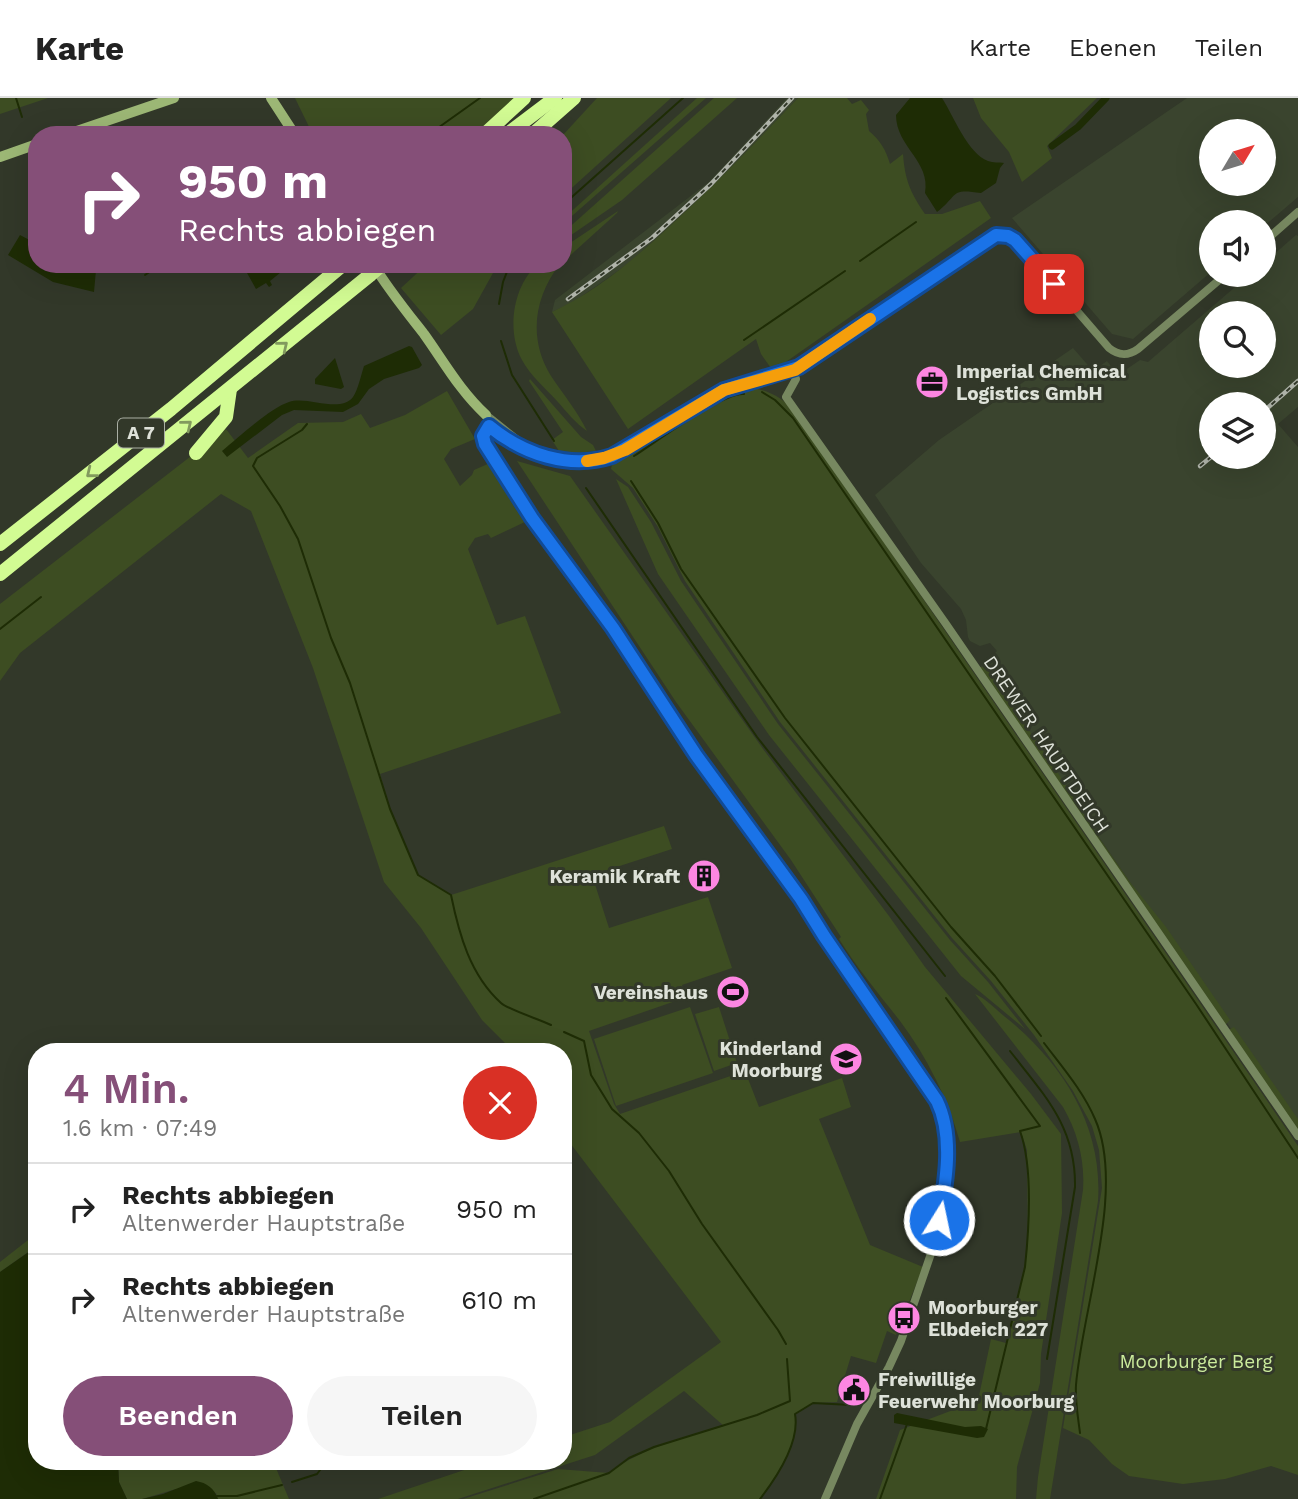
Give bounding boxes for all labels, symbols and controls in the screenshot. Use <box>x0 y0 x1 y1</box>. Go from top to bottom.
text: Karte <box>35 29 124 68</box>
text: Karte <box>969 34 1031 62</box>
text: Ebenen <box>1069 34 1157 62</box>
text: Teilen <box>1195 34 1263 62</box>
north arrow <box>1199 119 1276 196</box>
map controls <box>1199 119 1276 469</box>
text: 950 m <box>178 152 328 210</box>
icon: right <box>63 154 154 245</box>
button: sound <box>1199 210 1276 287</box>
text: Rechts abbiegen <box>178 211 436 249</box>
pin <box>1024 254 1084 314</box>
icon: arrive <box>1035 265 1073 303</box>
button: search <box>1199 301 1276 378</box>
one-way arrow <box>274 342 287 354</box>
place label: Imperial Chemical Logistics GmbH <box>956 360 1127 405</box>
office icon: Imperial Chemical Logistics GmbH <box>913 363 951 401</box>
button: layers <box>1199 392 1276 469</box>
road number: A 7 <box>118 418 164 447</box>
one-way arrow <box>180 420 192 433</box>
one-way arrow <box>87 464 99 477</box>
street label: DREWER HAUPTDEICH <box>979 651 1115 837</box>
building icon: Keramik Kraft <box>685 857 723 895</box>
place label: Keramik Kraft <box>549 865 681 888</box>
sports icon: Vereinshaus <box>714 973 752 1011</box>
place label: Vereinshaus <box>594 981 708 1004</box>
place label: Kinderland Moorburg <box>719 1037 822 1082</box>
school or university icon: Kinderland Moorburg <box>827 1040 865 1078</box>
text: 4 Min. <box>63 1064 189 1113</box>
button: close <box>463 1066 537 1140</box>
text: 1.6 km · 07:49 <box>63 1115 217 1142</box>
text: Rechts abbiegen <box>122 1180 334 1210</box>
position arrow <box>902 1183 976 1257</box>
icon: right <box>63 1190 101 1228</box>
text: 950 m <box>456 1194 537 1224</box>
text: Altenwerder Hauptstraße <box>122 1210 405 1237</box>
text: Rechts abbiegen <box>122 1271 334 1301</box>
icon: right <box>63 1281 101 1319</box>
text: 610 m <box>461 1285 537 1315</box>
place label: Moorburger Elbdeich 227 <box>928 1296 1048 1341</box>
bus stop icon: Moorburger Elbdeich 227 <box>885 1299 923 1337</box>
text: Altenwerder Hauptstraße <box>122 1301 405 1328</box>
park label: Moorburger Berg <box>1119 1350 1273 1373</box>
place label: Freiwillige Feuerwehr Moorburg <box>878 1368 1074 1413</box>
public building icon: Freiwillige Feuerwehr Moorburg <box>835 1371 873 1409</box>
button: Beenden <box>63 1376 293 1456</box>
button: Teilen <box>307 1376 537 1456</box>

